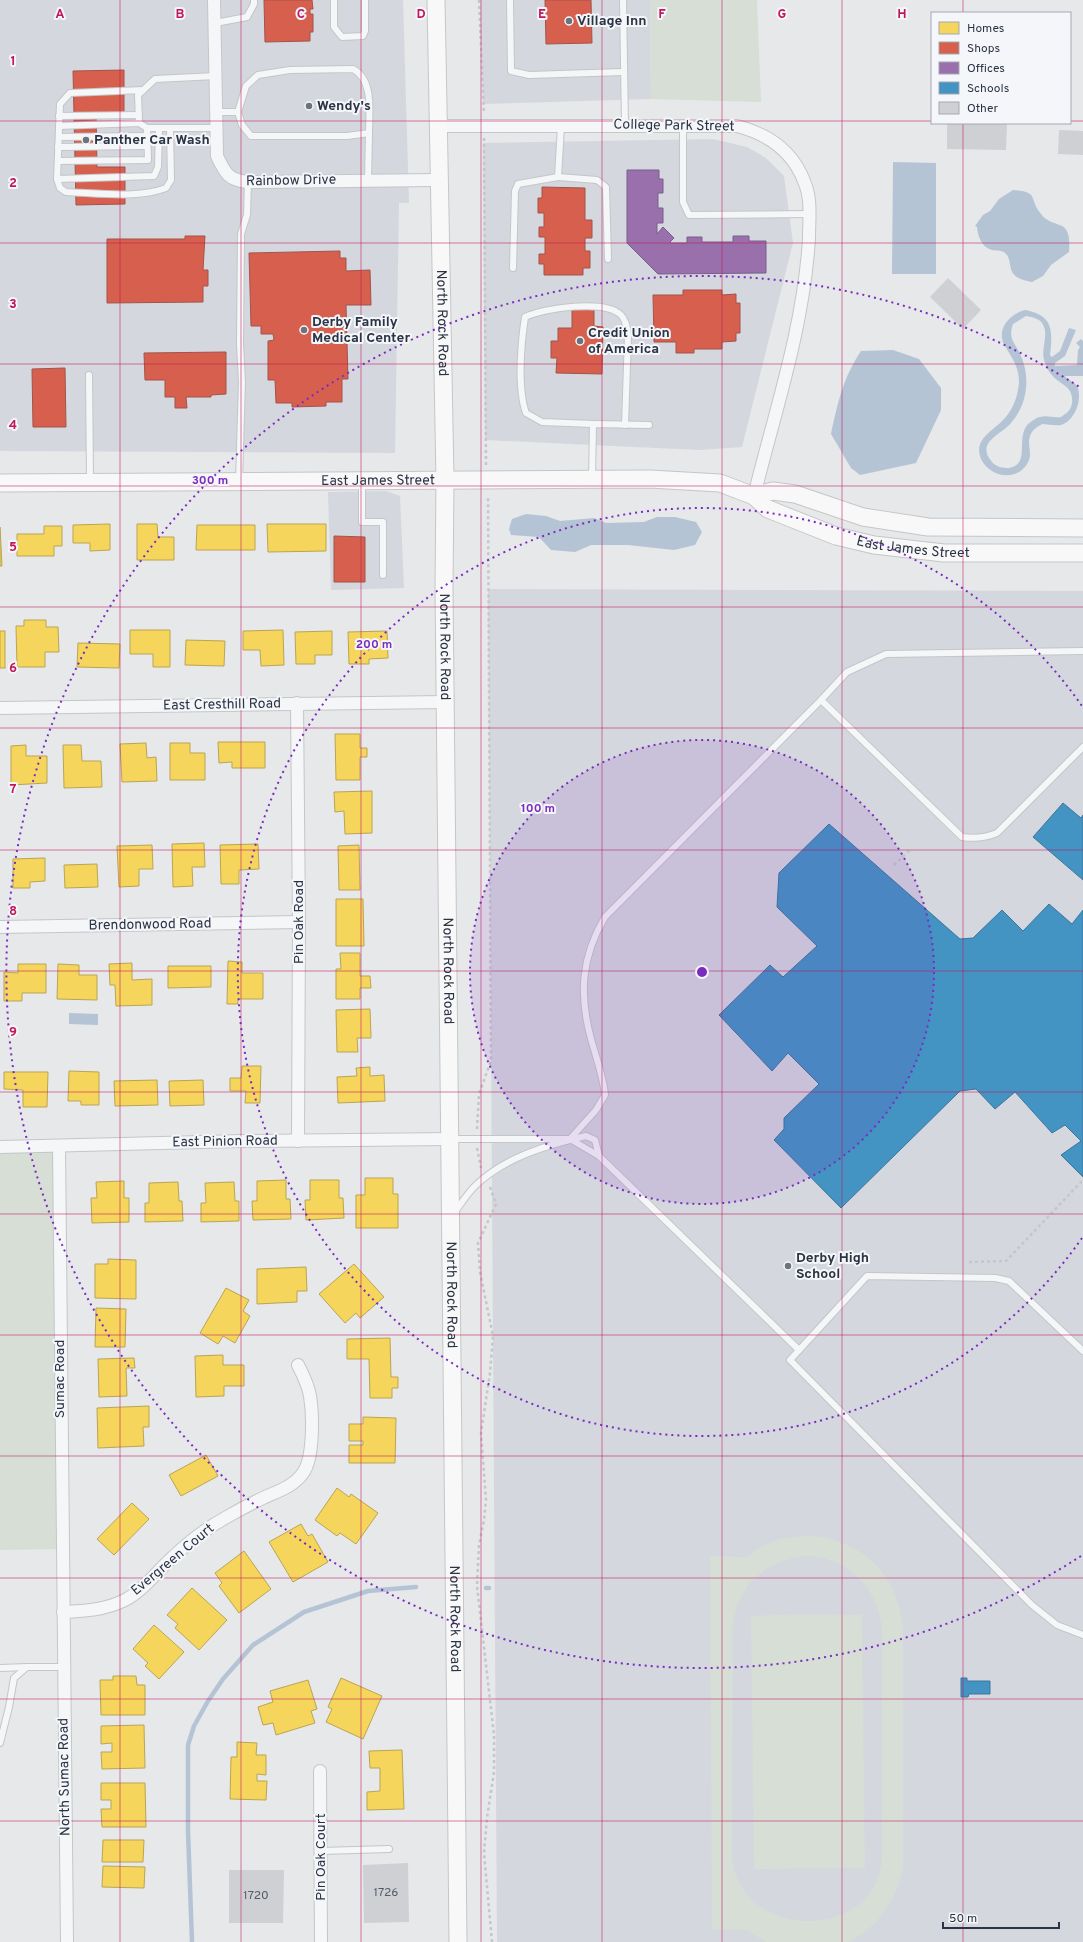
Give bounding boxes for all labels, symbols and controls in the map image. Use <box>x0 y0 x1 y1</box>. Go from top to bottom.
text: A <box>55 7 65 23</box>
text: B <box>176 7 185 23</box>
text: C <box>297 7 305 23</box>
text: D <box>416 7 426 23</box>
text: E <box>538 7 546 23</box>
text: F <box>658 7 666 23</box>
text: G <box>778 7 787 23</box>
text: H <box>897 7 907 23</box>
legend <box>931 12 1071 124</box>
place label: Village Inn <box>577 13 647 30</box>
marker: Village Inn <box>564 16 574 26</box>
text: Homes <box>967 21 1004 37</box>
text: Shops <box>967 41 1000 57</box>
text: 1 <box>10 54 16 70</box>
text: Offices <box>967 61 1005 77</box>
text: Schools <box>967 81 1009 97</box>
place label: Wendy's <box>317 98 371 115</box>
marker: Wendy's <box>304 101 314 111</box>
text: Other <box>967 101 999 117</box>
street label: College Park Street <box>613 116 735 136</box>
place label: Panther Car Wash <box>94 132 210 149</box>
marker: Panther Car Wash <box>81 135 91 145</box>
street label: Rainbow Drive <box>246 172 336 190</box>
text: 2 <box>9 176 17 192</box>
street label: North Rock Road <box>433 269 452 376</box>
text: 3 <box>9 297 17 313</box>
place label: Derby Family Medical Center <box>312 314 410 347</box>
marker: Derby Family Medical Center <box>299 325 309 335</box>
place label: Credit Union of America <box>588 325 670 358</box>
marker: Credit Union of America <box>575 336 585 346</box>
text: 4 <box>9 418 17 434</box>
street label: East James Street <box>321 472 435 490</box>
text: 300 m <box>192 473 228 489</box>
street label: East James Street <box>855 533 970 562</box>
text: 5 <box>9 540 17 556</box>
street label: North Rock Road <box>436 593 454 700</box>
text: 200 m <box>356 637 392 653</box>
text: 6 <box>9 661 17 677</box>
street label: East Cresthill Road <box>163 695 281 715</box>
text: 7 <box>10 782 17 798</box>
text: 100 m <box>521 801 555 817</box>
street label: Pin Oak Road <box>291 880 308 964</box>
text: 8 <box>9 904 17 920</box>
street label: Brendonwood Road <box>88 915 212 935</box>
street label: North Rock Road <box>439 917 457 1024</box>
centre of rings <box>695 965 709 979</box>
text: 9 <box>9 1025 17 1041</box>
street label: East Pinion Road <box>172 1133 278 1151</box>
street label: North Rock Road <box>442 1241 460 1348</box>
place label: Derby High School <box>796 1250 869 1283</box>
marker: Derby High School <box>783 1261 793 1271</box>
street label: Sumac Road <box>52 1340 69 1418</box>
street label: Evergreen Court <box>128 1520 218 1600</box>
street label: North Rock Road <box>446 1565 464 1672</box>
street label: North Sumac Road <box>55 1718 75 1836</box>
street label: Pin Oak Court <box>313 1813 330 1901</box>
house number: 1726 <box>373 1885 399 1901</box>
house number: 1720 <box>243 1888 269 1904</box>
scale bar <box>943 1904 1059 1930</box>
text: 50 m <box>949 1911 977 1927</box>

